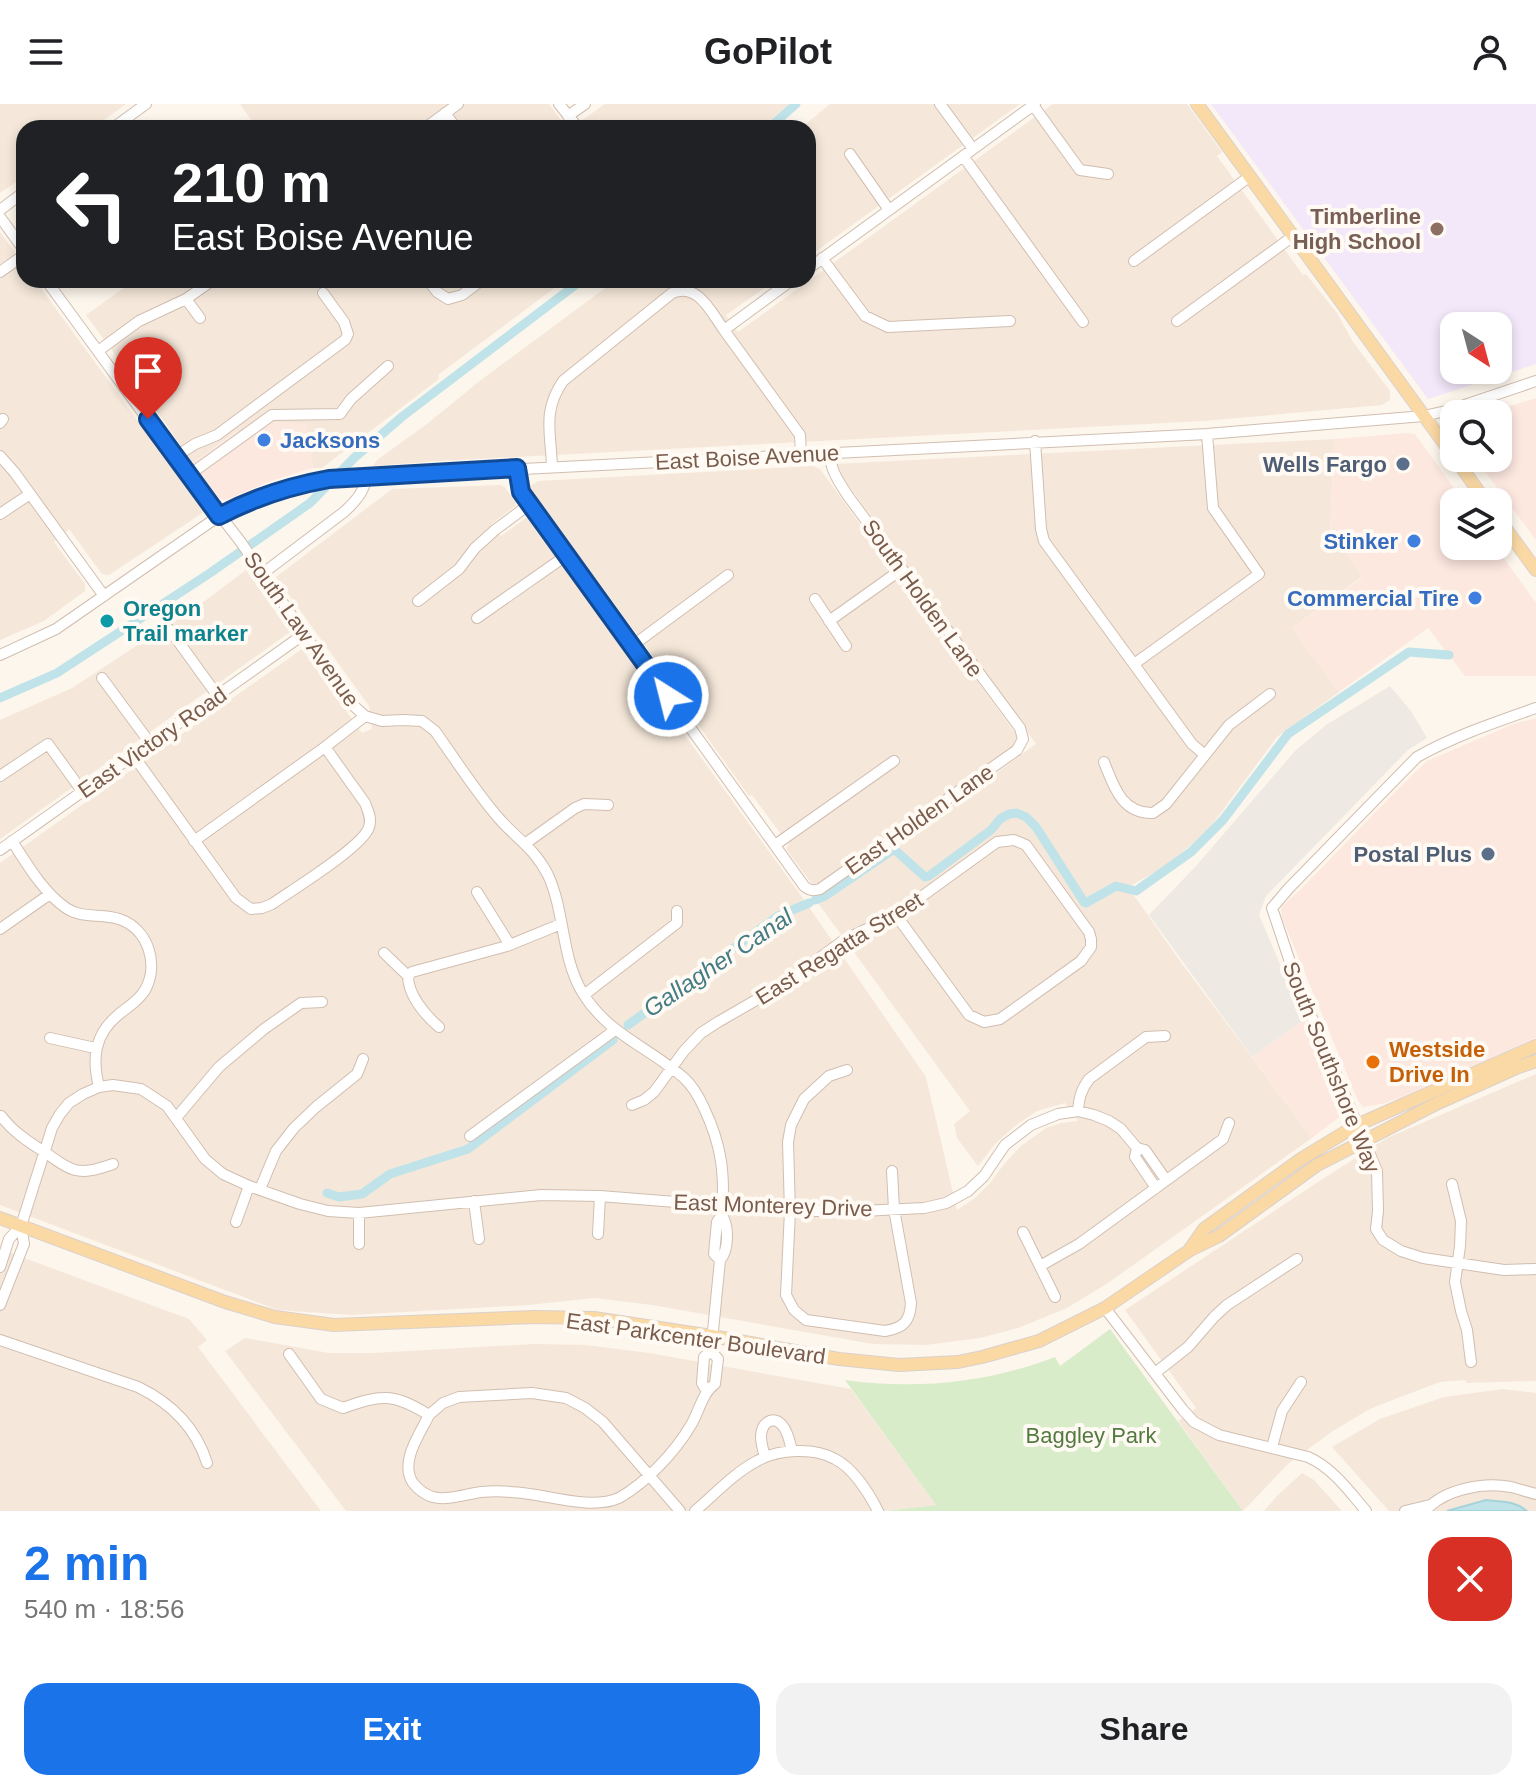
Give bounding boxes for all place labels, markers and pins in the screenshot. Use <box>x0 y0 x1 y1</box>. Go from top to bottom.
place label: Timberline High School <box>1293 204 1421 254</box>
marker: Timberline High School <box>1428 220 1446 238</box>
pin <box>114 337 182 419</box>
place label: Jacksons <box>280 428 380 453</box>
marker: Jacksons <box>255 431 273 449</box>
place label: Wells Fargo <box>1263 452 1387 477</box>
marker: Wells Fargo <box>1394 455 1412 473</box>
place label: Stinker <box>1323 529 1398 554</box>
marker: Stinker <box>1405 532 1423 550</box>
place label: Commercial Tire <box>1287 586 1459 611</box>
marker: Commercial Tire <box>1466 589 1484 607</box>
place label: Oregon Trail marker <box>123 596 248 646</box>
marker: Oregon Trail marker <box>98 612 116 630</box>
place label: Postal Plus <box>1353 842 1472 867</box>
marker: Postal Plus <box>1479 845 1497 863</box>
place label: Westside Drive In <box>1389 1037 1485 1087</box>
marker: Westside Drive In <box>1364 1053 1382 1071</box>

